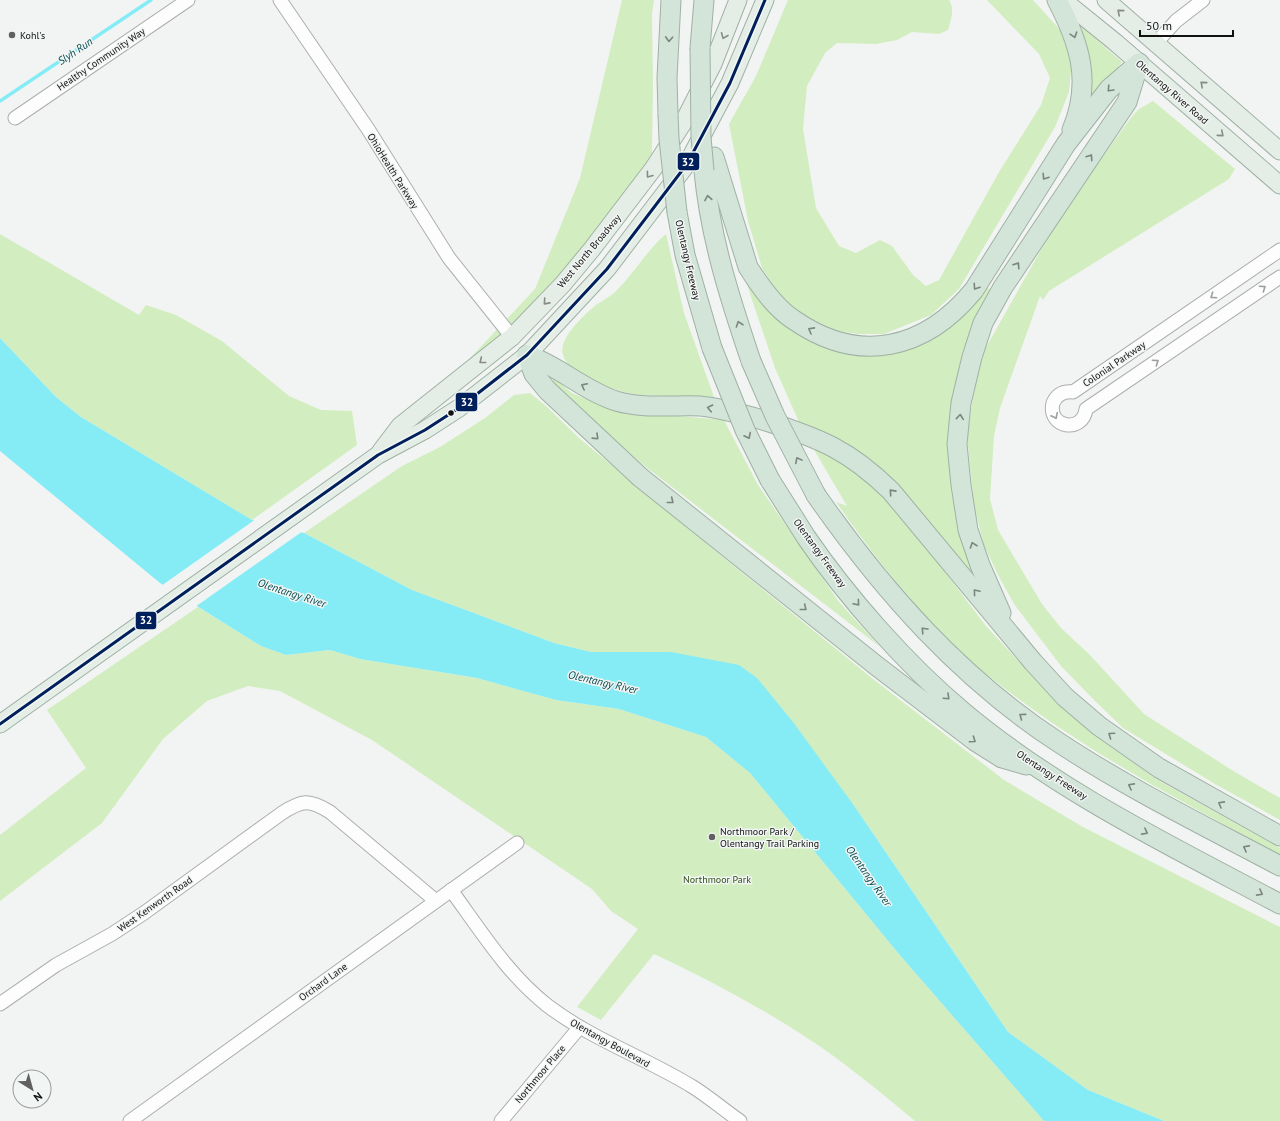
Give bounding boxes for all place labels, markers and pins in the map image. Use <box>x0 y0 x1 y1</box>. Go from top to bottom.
place label: Kohl's <box>20 29 45 42</box>
marker: Kohl's <box>7 30 17 40</box>
unlabelled marker <box>446 408 456 418</box>
place label: Northmoor Park / Olentangy Trail Parking <box>720 825 819 850</box>
marker: Northmoor Park / Olentangy Trail Parking <box>707 832 717 842</box>

